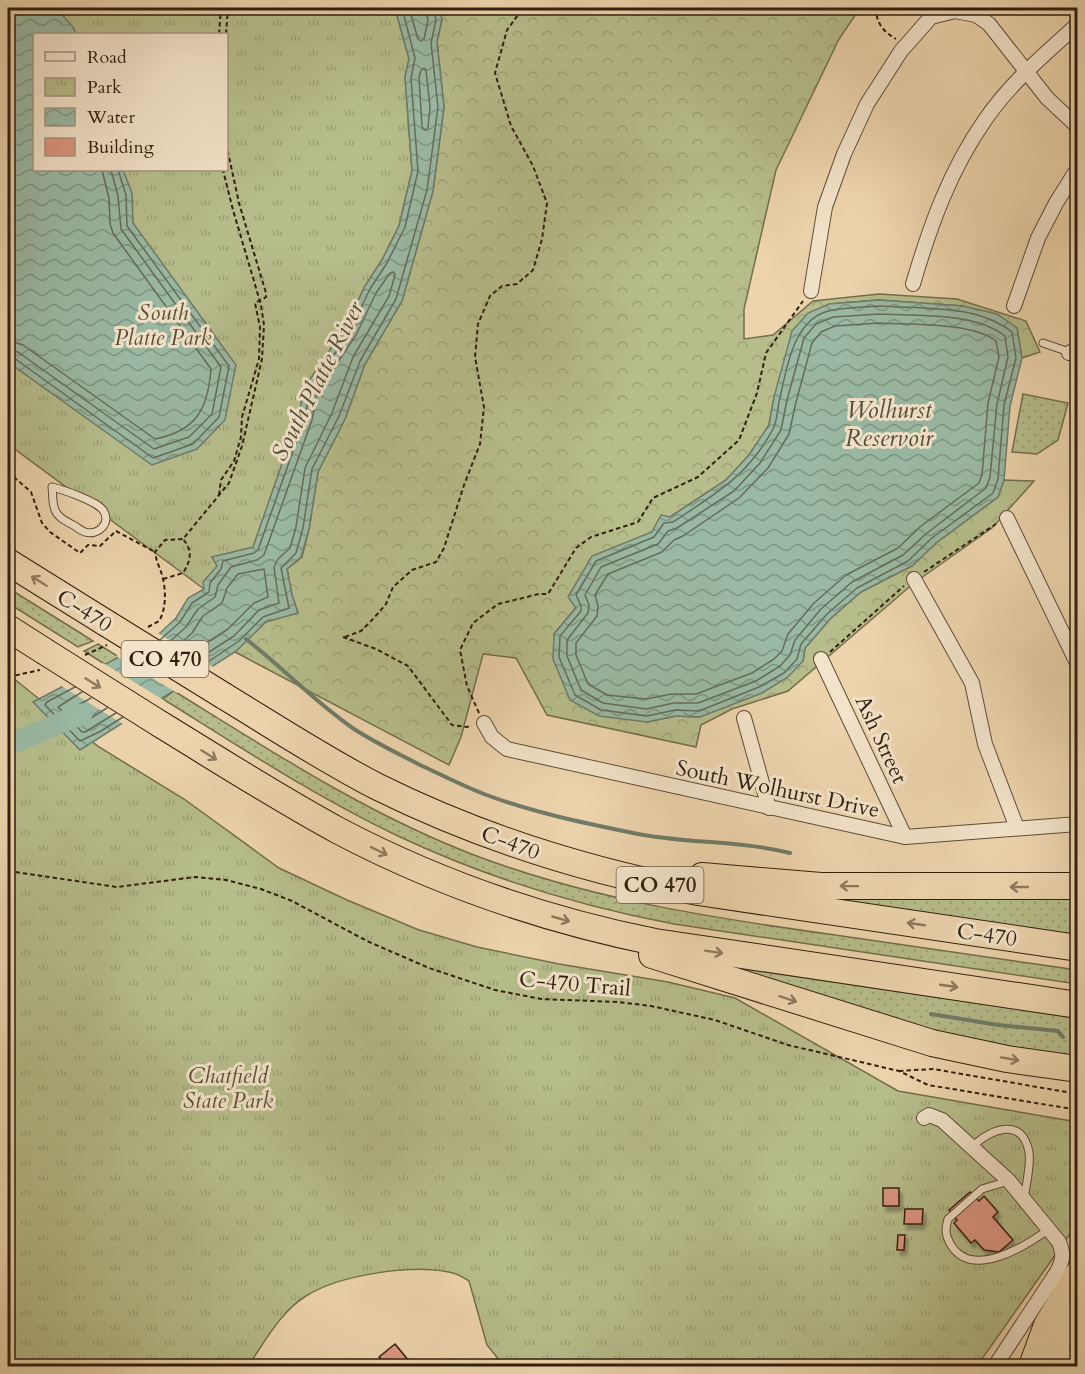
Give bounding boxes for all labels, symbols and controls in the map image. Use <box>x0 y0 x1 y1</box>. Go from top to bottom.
legend <box>33 33 228 171</box>
text: Road <box>87 45 127 70</box>
text: Park <box>87 75 122 100</box>
text: Water <box>86 105 136 130</box>
text: Building <box>87 135 155 160</box>
water label: South Platte River <box>263 295 372 467</box>
park label: South Platte Park <box>114 298 212 353</box>
water label: Wolhurst Reservoir <box>845 394 934 455</box>
one-way arrow <box>31 575 48 587</box>
street label: C-470 <box>51 582 118 640</box>
road number: CO 470 <box>122 641 208 677</box>
one-way arrow <box>84 677 101 689</box>
street label: Ash Street <box>848 691 915 788</box>
one-way arrow <box>201 748 218 761</box>
street label: South Wolhurst Drive <box>673 753 882 825</box>
street label: C-470 <box>477 819 544 867</box>
one-way arrow <box>370 845 388 857</box>
road number: CO 470 <box>616 867 704 903</box>
one-way arrow <box>839 880 859 892</box>
one-way arrow <box>1010 881 1030 893</box>
one-way arrow <box>552 914 571 925</box>
street label: C-470 <box>955 916 1019 954</box>
one-way arrow <box>906 918 926 929</box>
one-way arrow <box>704 947 724 958</box>
street label: C-470 Trail <box>518 964 632 1004</box>
one-way arrow <box>939 981 958 992</box>
one-way arrow <box>778 994 797 1005</box>
one-way arrow <box>999 1054 1019 1065</box>
park label: Chatfield State Park <box>183 1061 273 1116</box>

